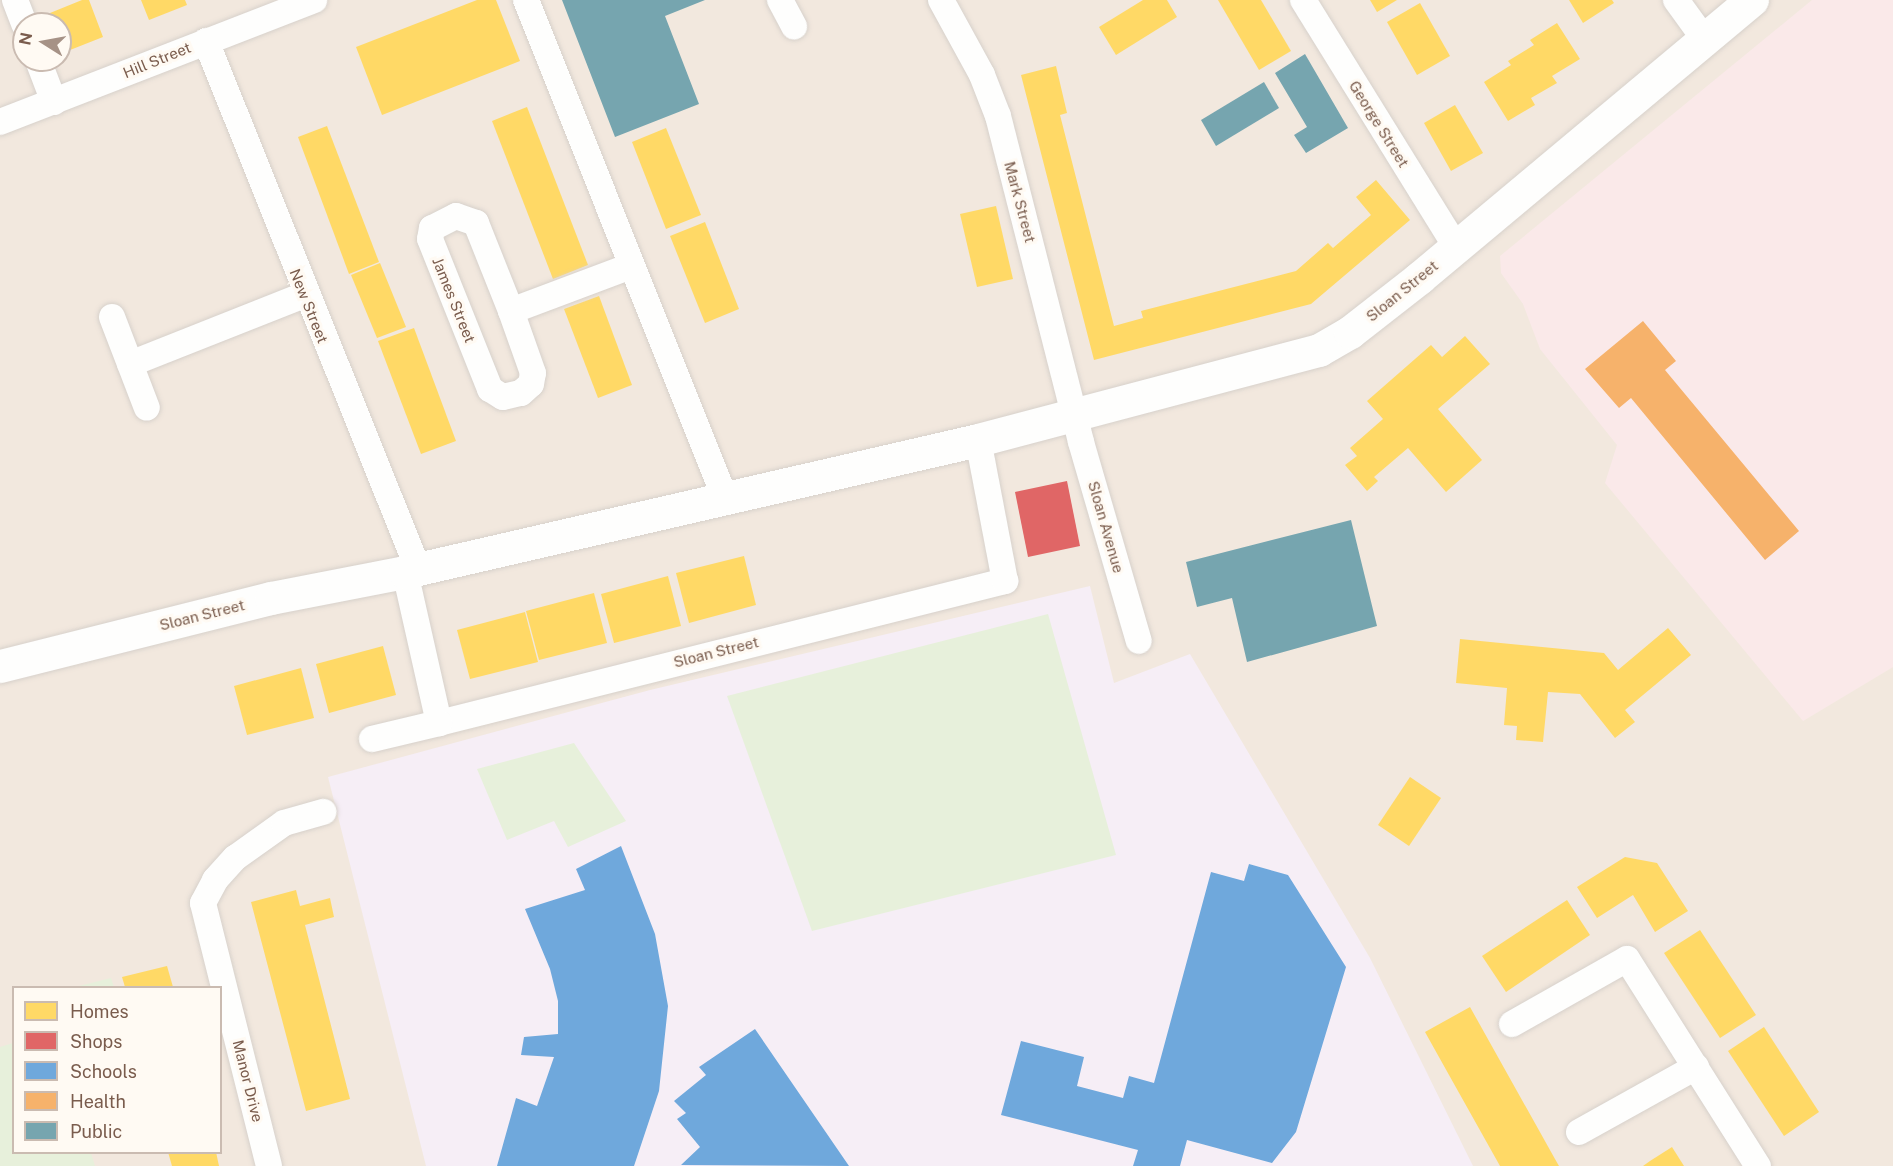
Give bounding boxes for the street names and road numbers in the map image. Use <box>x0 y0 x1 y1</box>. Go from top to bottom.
street label: Hill Street <box>120 38 194 82</box>
street label: George Street <box>1345 77 1413 171</box>
street label: Mark Street <box>1001 159 1039 245</box>
street label: James Street <box>429 255 479 345</box>
street label: Sloan Street <box>1363 257 1441 325</box>
street label: New Street <box>286 266 332 346</box>
street label: Sloan Avenue <box>1084 479 1128 575</box>
street label: Sloan Street <box>158 596 246 634</box>
street label: Sloan Street <box>672 633 760 671</box>
street label: Manor Drive <box>229 1038 267 1124</box>

